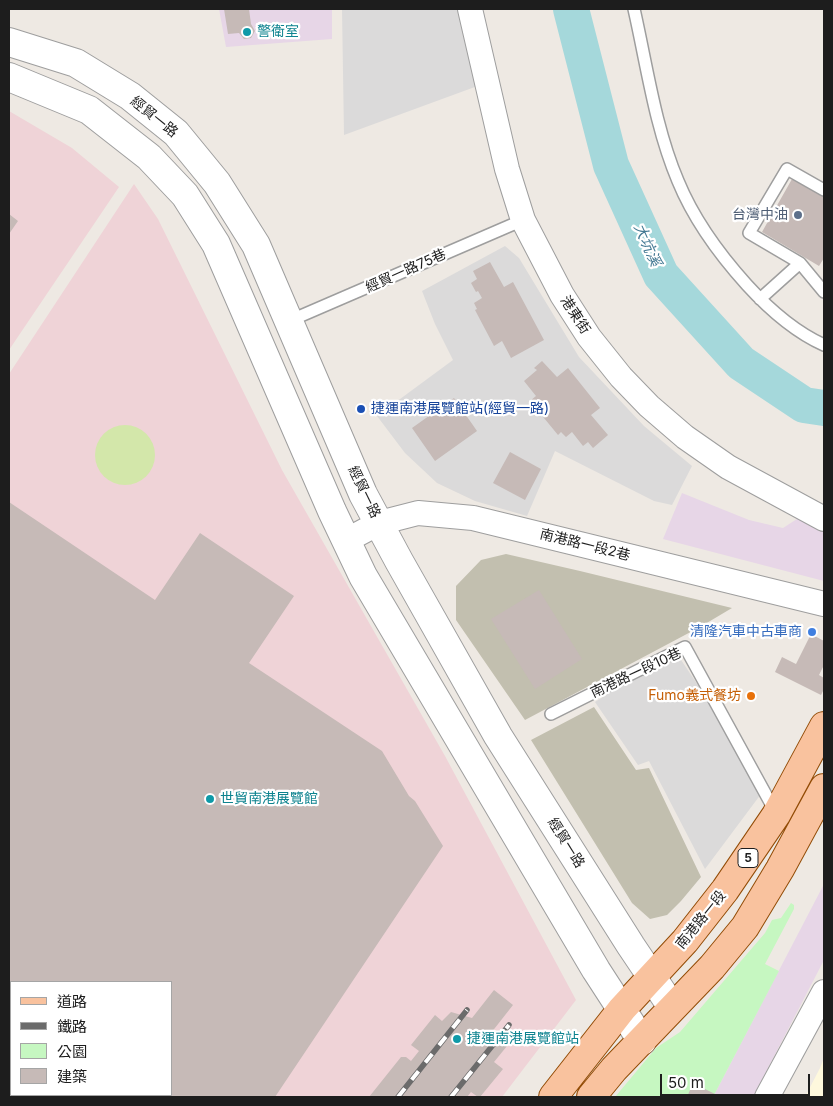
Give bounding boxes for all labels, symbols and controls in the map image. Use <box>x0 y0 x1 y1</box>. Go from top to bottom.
place label: 警衛室 <box>257 24 299 40</box>
marker: 警衛室 <box>241 26 253 38</box>
street label: 經貿一路 <box>127 93 181 141</box>
place label: 台灣中油 <box>732 207 788 223</box>
marker: 台灣中油 <box>792 209 804 221</box>
water label: 大坑溪 <box>630 221 664 269</box>
street label: 經貿一路75巷 <box>363 246 449 296</box>
street label: 港東街 <box>557 293 593 337</box>
place label: 捷運南港展覽館站(經貿一路) <box>371 401 549 417</box>
marker: 捷運南港展覽館站(經貿一路) <box>355 403 367 415</box>
street label: 經貿一路 <box>344 463 384 521</box>
street label: 南港路一段2巷 <box>538 526 632 564</box>
place label: 清隆汽車中古車商 <box>690 624 802 640</box>
marker: 清隆汽車中古車商 <box>806 626 818 638</box>
street label: 南港路一段10巷 <box>588 645 684 701</box>
place label: Fumo義式餐坊 <box>648 688 741 704</box>
marker: Fumo義式餐坊 <box>745 690 757 702</box>
place label: 世貿南港展覽館 <box>220 791 318 807</box>
marker: 世貿南港展覽館 <box>204 793 216 805</box>
street label: 經貿一路 <box>544 815 588 871</box>
road number: 5 <box>738 848 758 868</box>
street label: 南港路一段 <box>672 888 730 952</box>
legend <box>10 981 172 1096</box>
text: 道路 <box>57 992 87 1011</box>
text: 鐵路 <box>57 1017 87 1036</box>
place label: 捷運南港展覽館站 <box>467 1031 579 1047</box>
marker: 捷運南港展覽館站 <box>451 1033 463 1045</box>
text: 公園 <box>57 1042 87 1061</box>
scale bar <box>663 1064 813 1096</box>
text: 建築 <box>57 1067 87 1086</box>
text: 50 m <box>668 1073 704 1092</box>

